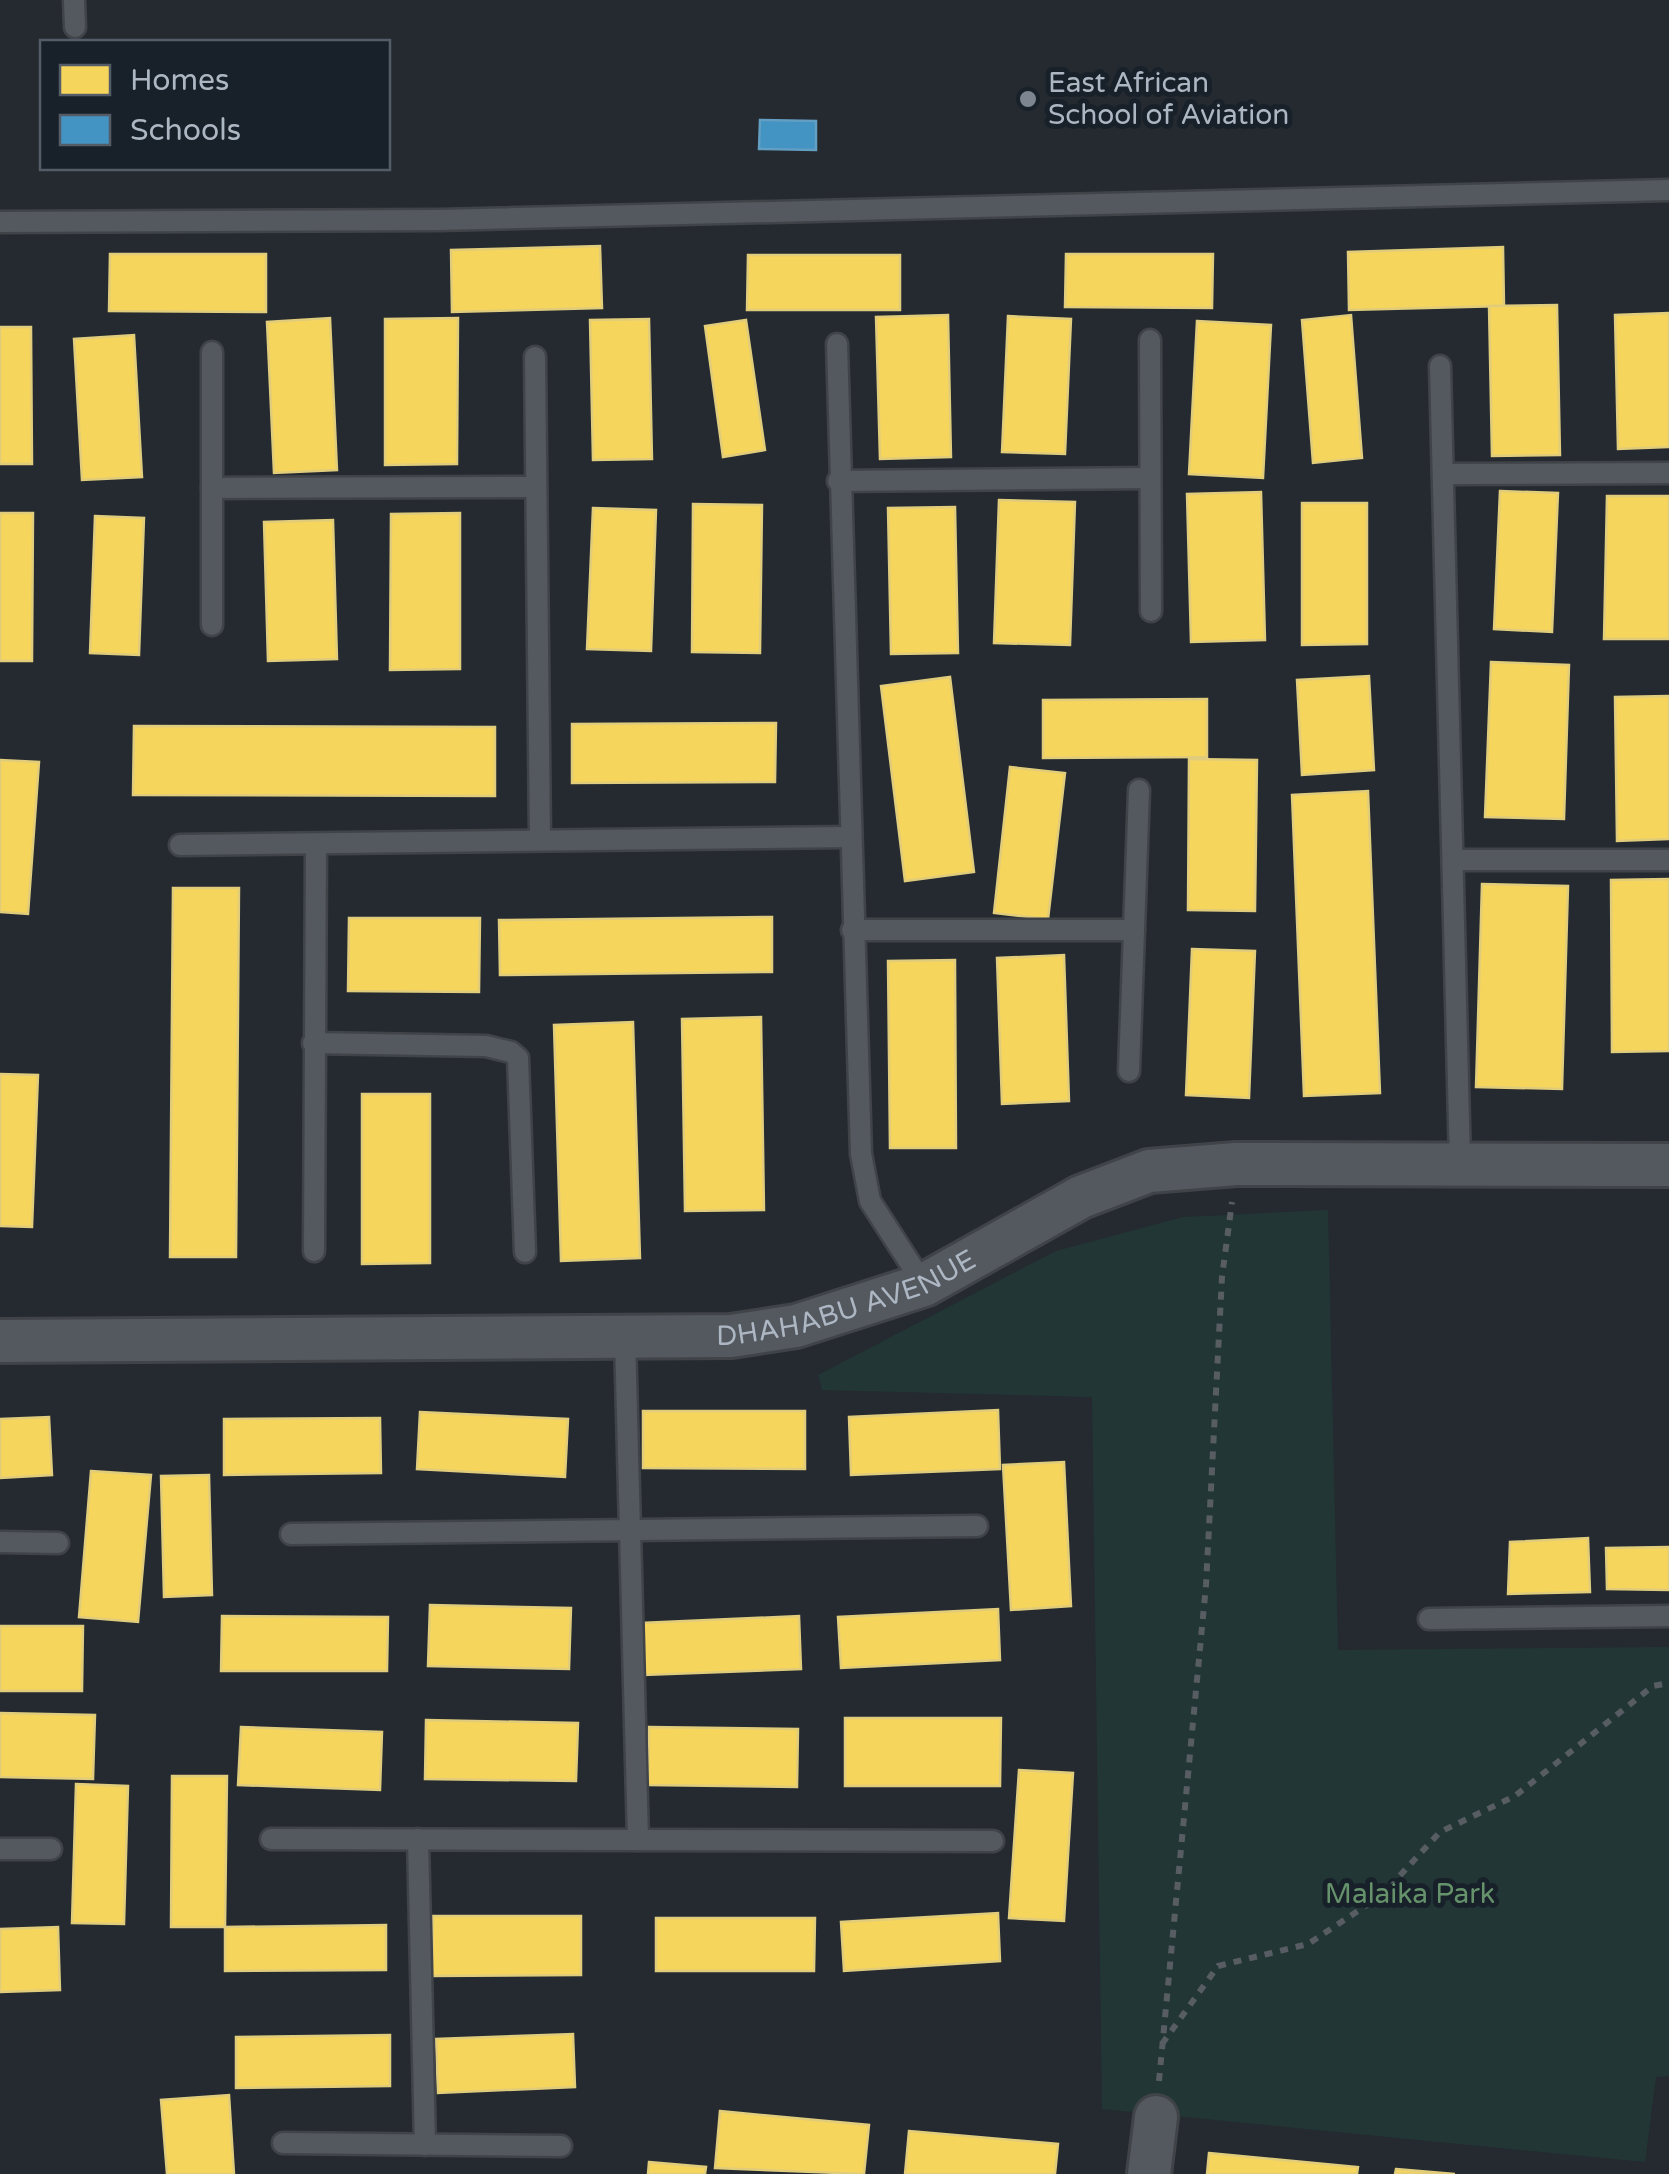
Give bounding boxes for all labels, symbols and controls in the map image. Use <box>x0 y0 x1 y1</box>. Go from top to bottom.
legend <box>40 40 390 170</box>
text: Homes <box>130 62 229 99</box>
place label: East African School of Aviation <box>1048 66 1289 132</box>
marker: East African School of Aviation <box>1017 88 1039 110</box>
text: Schools <box>130 112 241 149</box>
street label: DHAHABU AVENUE <box>716 1242 982 1353</box>
park label: Malaika Park <box>1325 1877 1495 1911</box>

